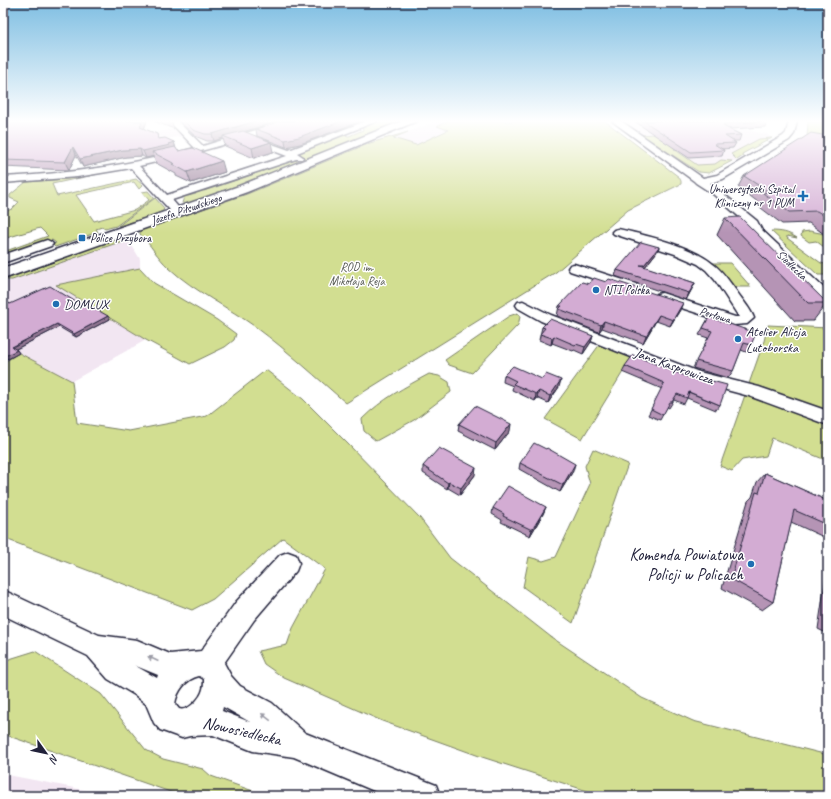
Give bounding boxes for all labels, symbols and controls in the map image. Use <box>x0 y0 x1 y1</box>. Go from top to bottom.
place label: Uniwersytecki Szpital Kliniczny nr 1 PUM <box>709 181 796 211</box>
street label: Józefa Piłsudskiego <box>148 189 224 229</box>
marker: Uniwersytecki Szpital Kliniczny nr 1 PUM <box>797 190 809 202</box>
place label: Police Przybora <box>90 230 152 246</box>
marker: Police Przybora <box>77 233 87 243</box>
street label: Siedlecka <box>773 246 811 284</box>
park label: ROD im. Mikołaja Reja <box>329 259 386 289</box>
place label: NTI Polska <box>604 282 650 298</box>
marker: NTI Polska <box>591 285 601 295</box>
place label: DOMLUX <box>64 296 111 313</box>
marker: DOMLUX <box>51 299 61 309</box>
street label: Perłowa <box>698 303 733 328</box>
place label: Atelier Alicja Lutoborska <box>746 323 807 356</box>
marker: Atelier Alicja Lutoborska <box>733 334 743 344</box>
street label: Jana Kasprowicza <box>631 343 717 389</box>
place label: Komenda Powiatowa Policji w Policach <box>630 544 744 585</box>
marker: Komenda Powiatowa Policji w Policach <box>746 559 756 569</box>
one-way arrow <box>147 656 158 662</box>
street label: Nowosiedlecka <box>201 712 285 751</box>
one-way arrow <box>261 712 272 721</box>
north arrow <box>26 733 66 773</box>
text: N <box>45 752 62 767</box>

